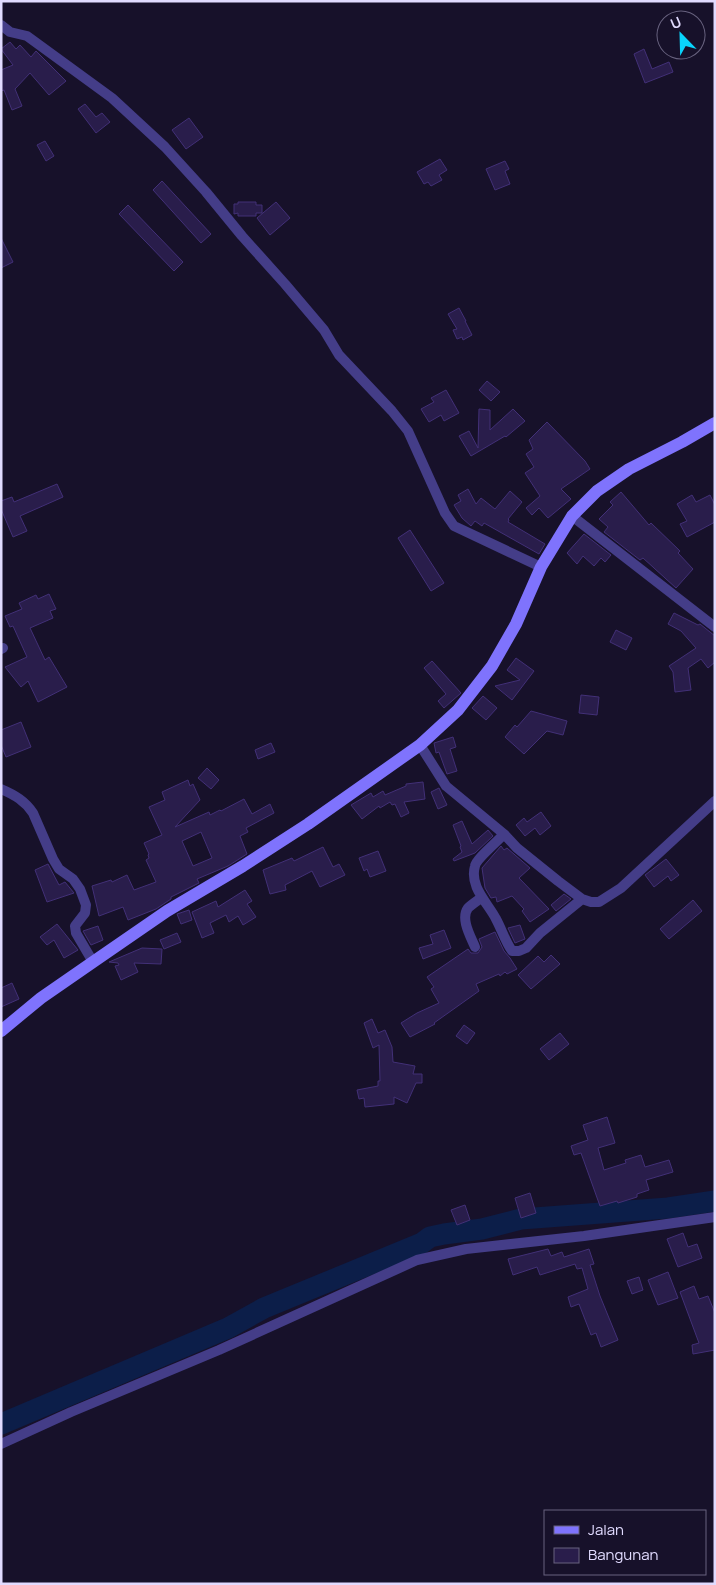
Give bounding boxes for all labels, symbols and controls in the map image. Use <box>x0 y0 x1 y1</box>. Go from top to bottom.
north arrow <box>656 10 706 60</box>
text: U <box>667 12 684 33</box>
legend <box>544 1510 706 1575</box>
text: Jalan <box>588 1519 624 1540</box>
text: Bangunan <box>588 1544 658 1565</box>

